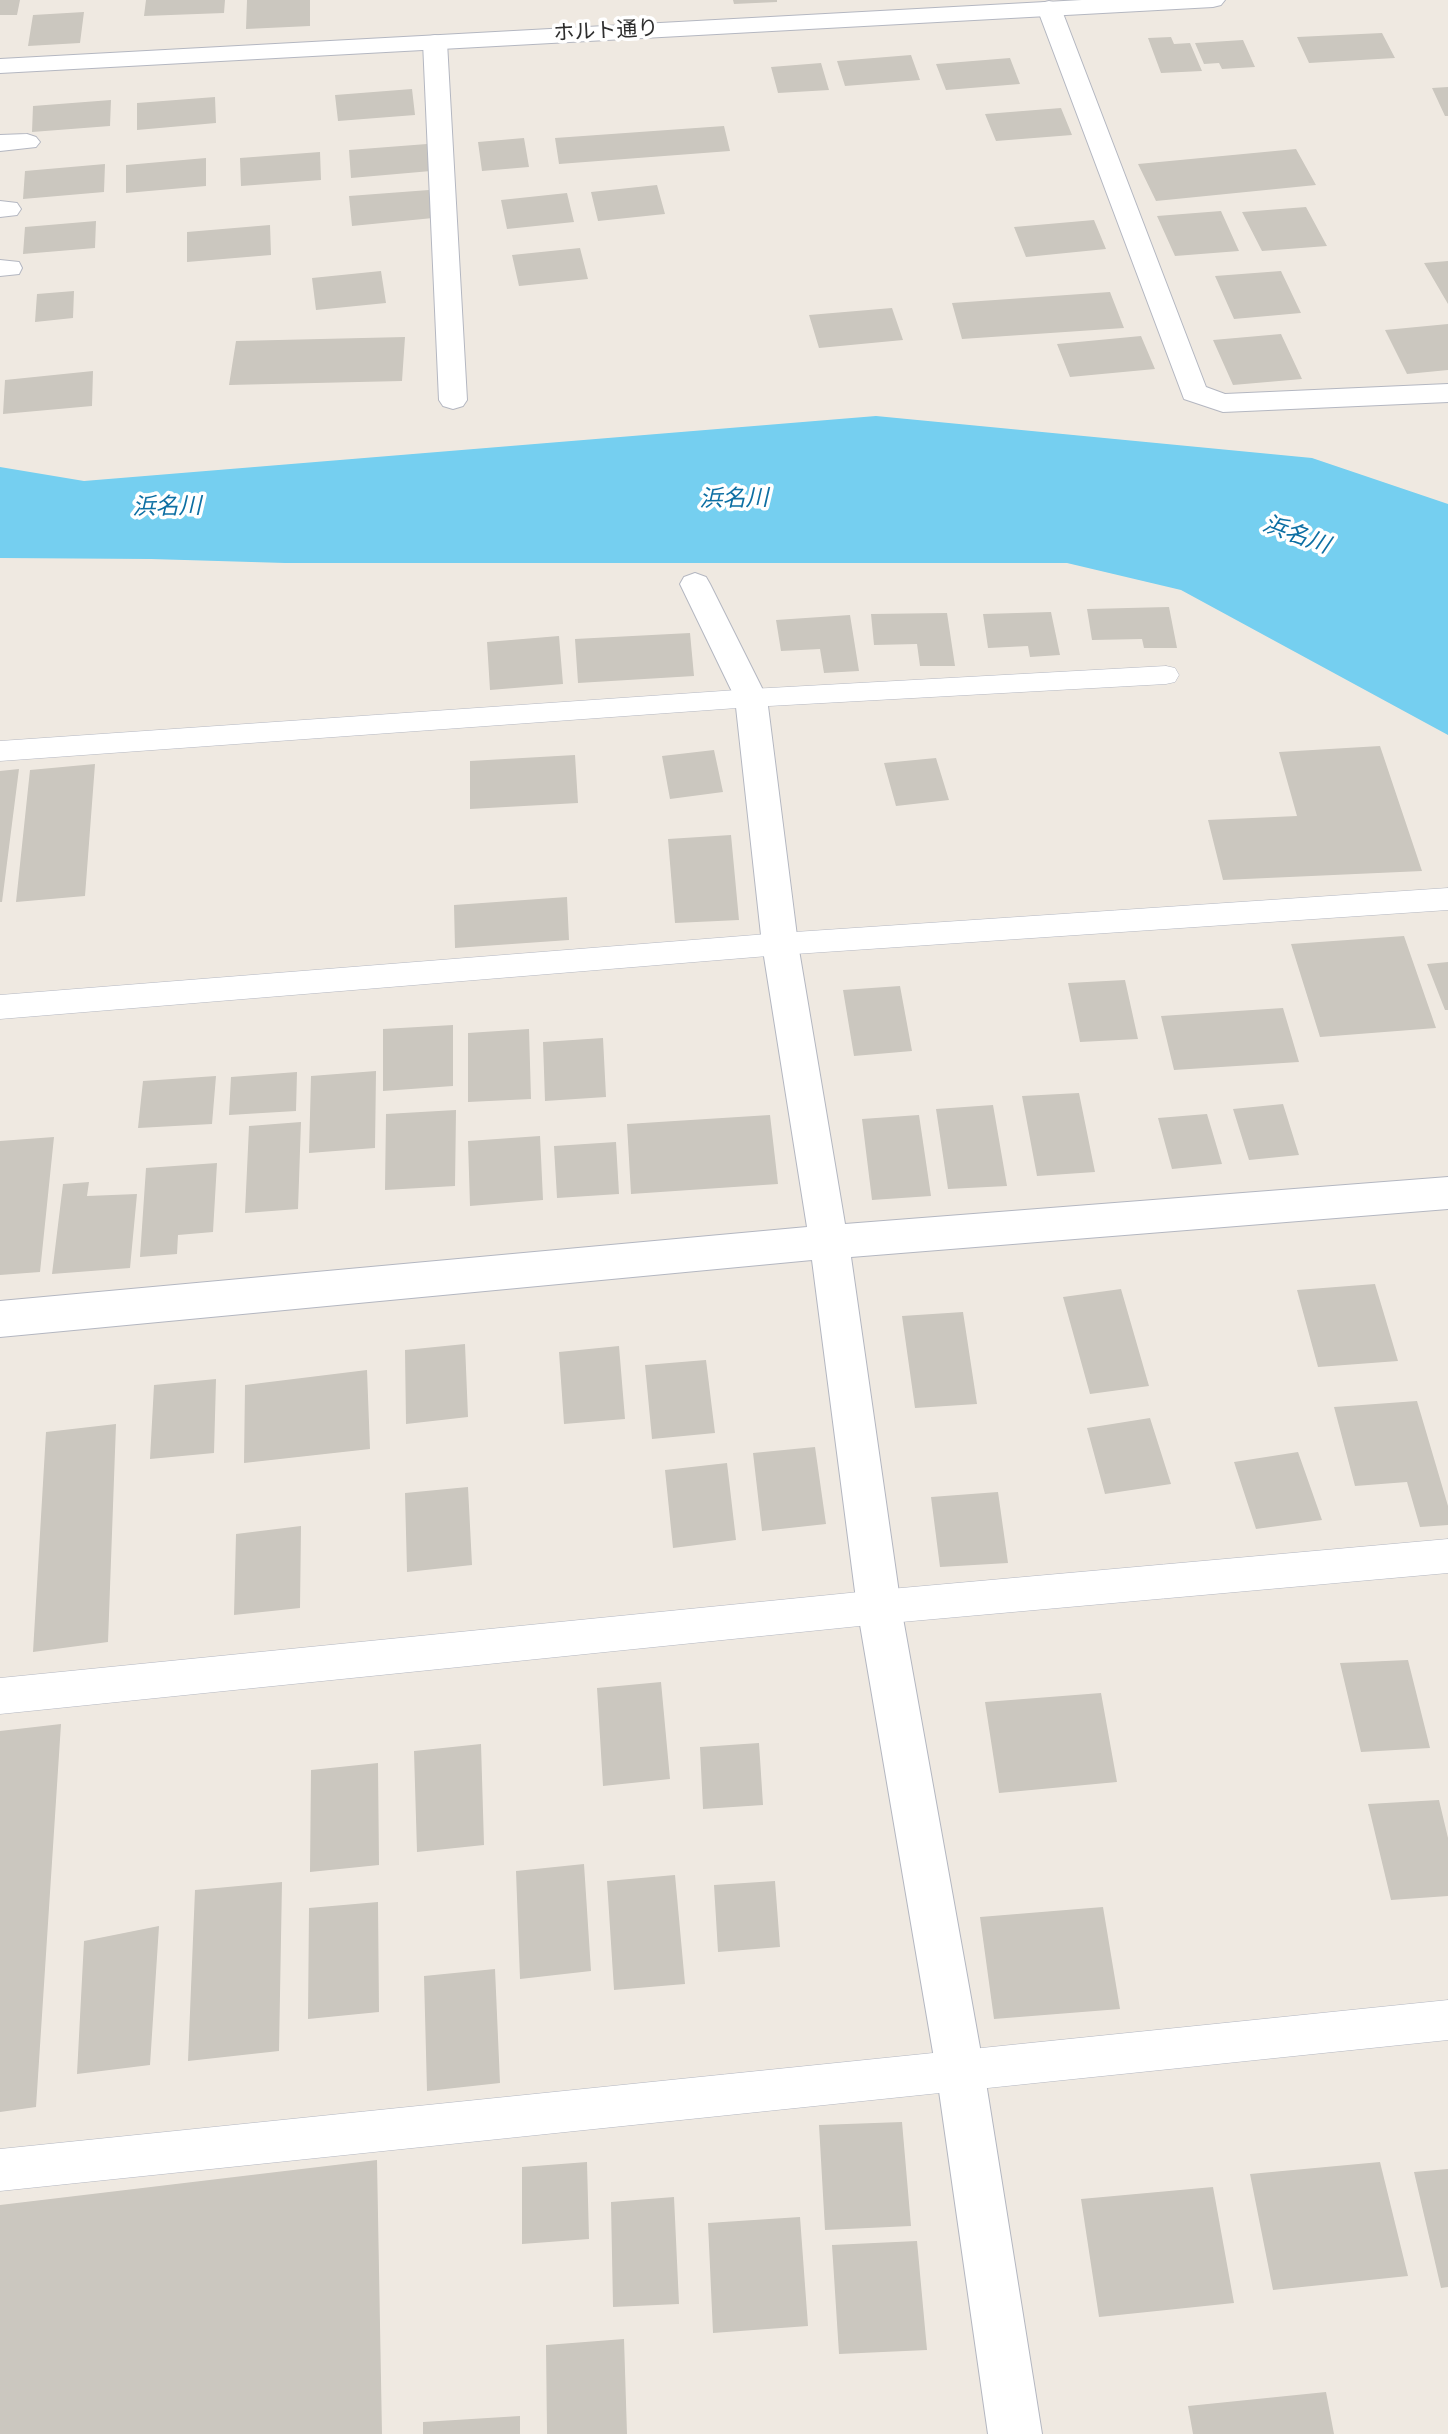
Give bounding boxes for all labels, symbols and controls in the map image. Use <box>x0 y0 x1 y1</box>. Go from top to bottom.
street label: ホルト通り <box>553 17 659 47</box>
water label: 浜名川 <box>699 486 769 514</box>
water label: 浜名川 <box>132 494 202 522</box>
water label: 浜名川 <box>1259 511 1333 561</box>

